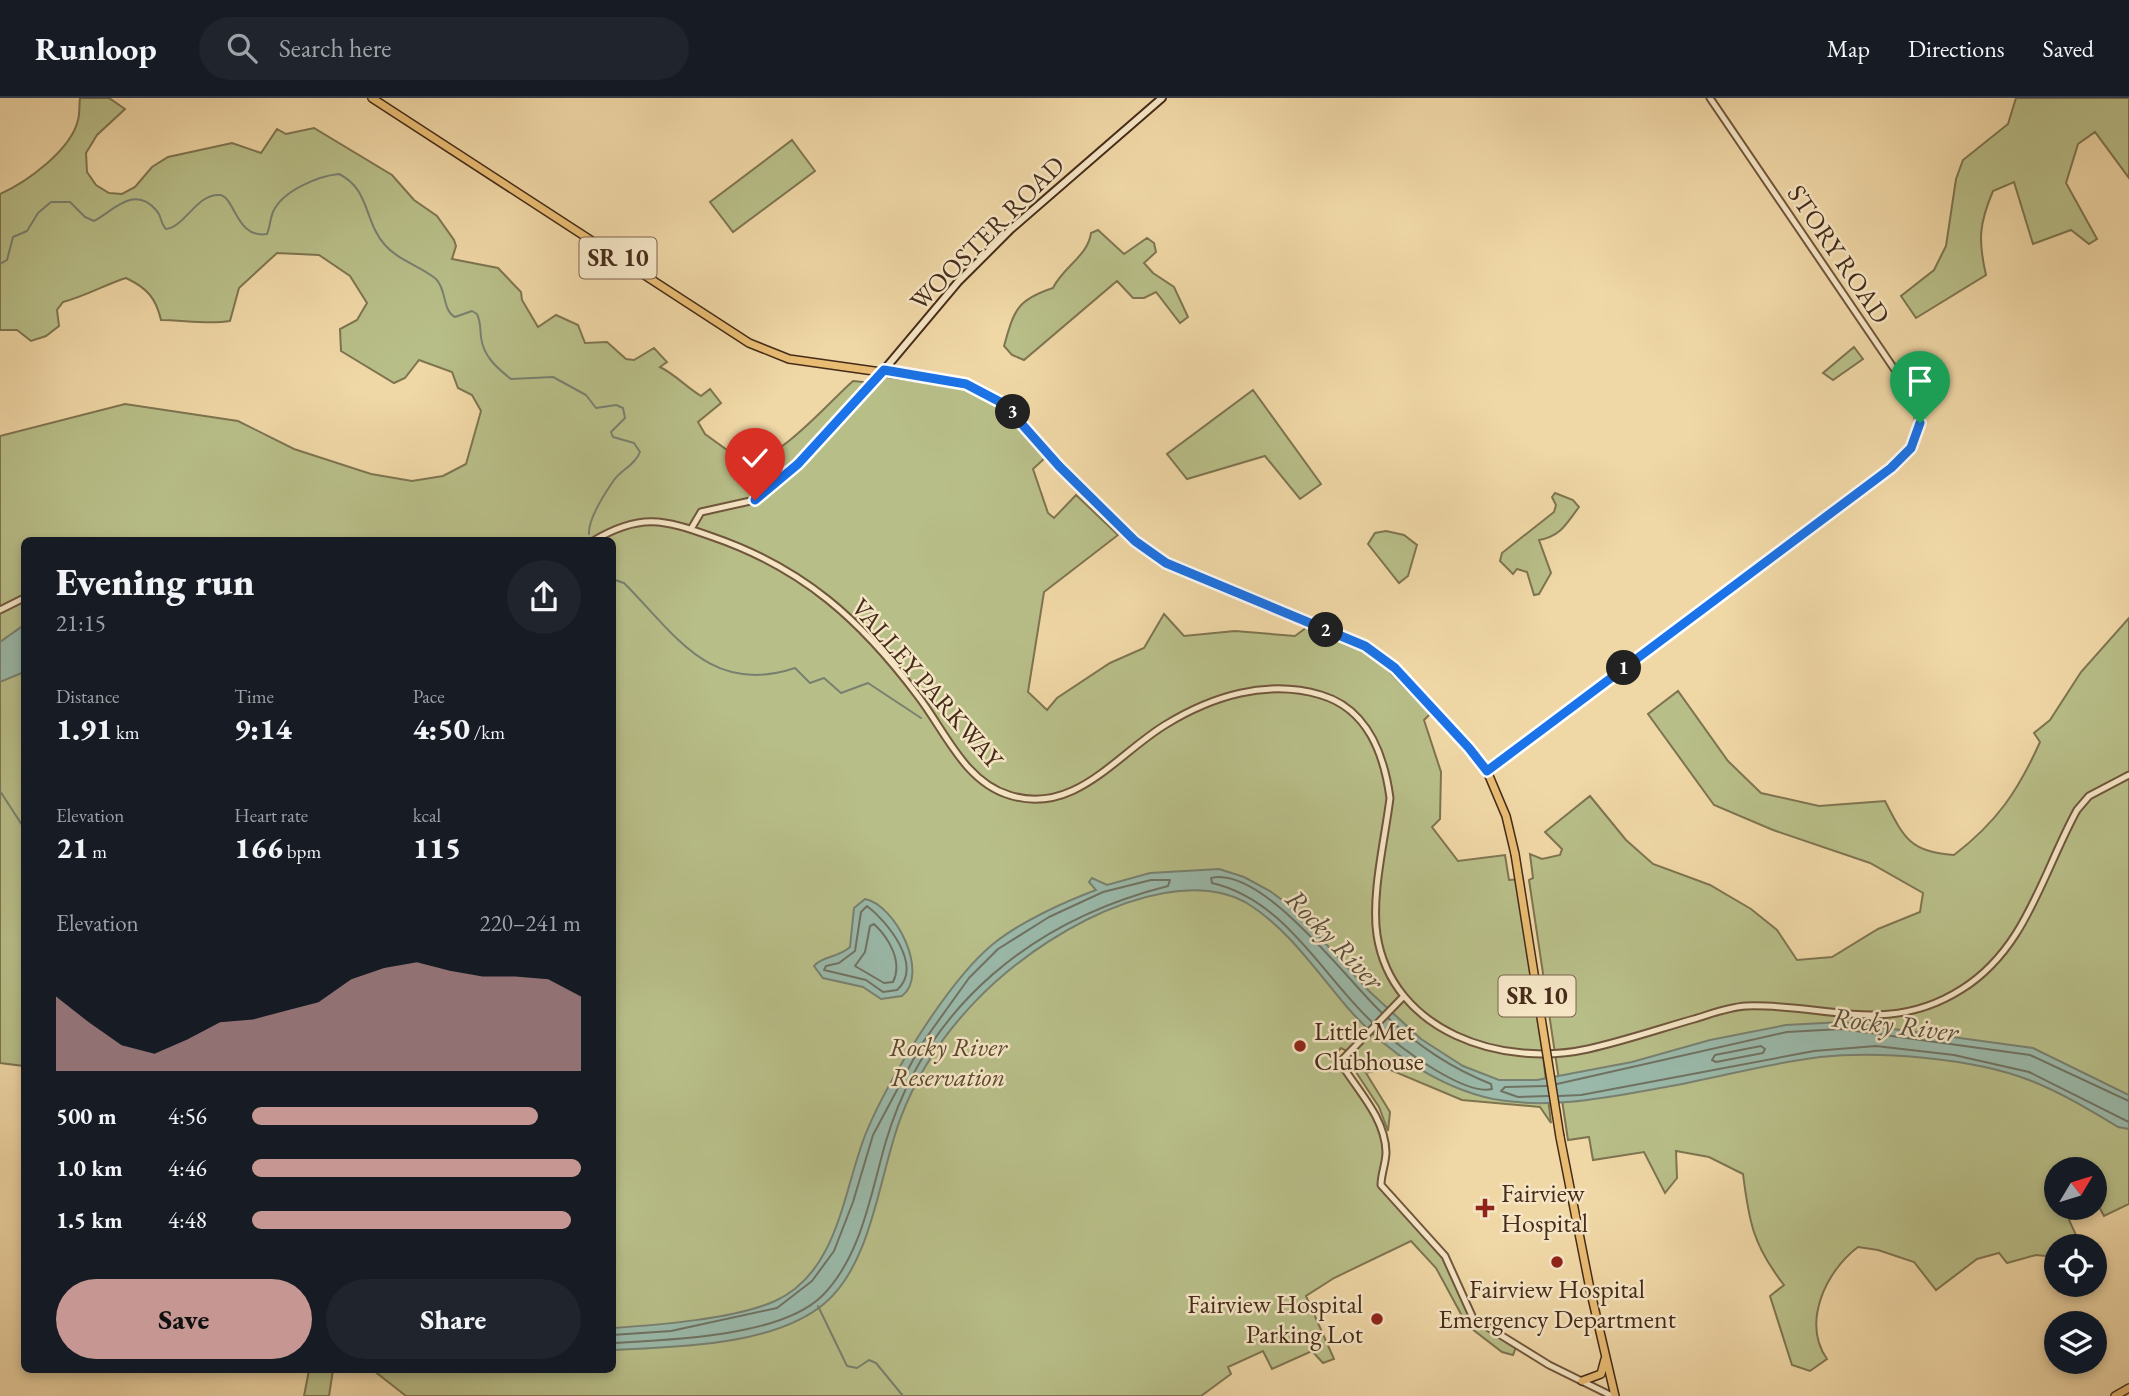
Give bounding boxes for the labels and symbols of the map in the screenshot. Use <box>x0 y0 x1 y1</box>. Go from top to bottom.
street label: WOOSTER ROAD <box>902 148 1072 318</box>
street label: STORY ROAD <box>1780 178 1898 330</box>
road number: SR 10 <box>580 238 656 278</box>
pin <box>1890 351 1950 423</box>
pin: 3 <box>996 394 1030 430</box>
pin <box>725 428 785 500</box>
street label: VALLEY PARKWAY <box>844 591 1012 777</box>
pin: 2 <box>1308 612 1344 648</box>
pin: 1 <box>1606 650 1642 686</box>
water label: Rocky River <box>1278 881 1393 998</box>
road number: SR 10 <box>1498 975 1576 1016</box>
water label: Rocky River <box>1830 998 1962 1050</box>
place label: Little Met Clubhouse <box>1314 1014 1424 1078</box>
park label: Rocky River Reservation <box>889 1030 1008 1094</box>
marker: Little Met Clubhouse <box>1292 1038 1308 1054</box>
north arrow <box>2044 1157 2107 1220</box>
place label: Fairview Hospital <box>1501 1176 1588 1240</box>
marker: Fairview Hospital <box>1475 1198 1495 1218</box>
marker: Fairview Hospital Emergency Department <box>1549 1254 1565 1270</box>
place label: Fairview Hospital Emergency Department <box>1438 1272 1676 1336</box>
place label: Fairview Hospital Parking Lot <box>1187 1287 1363 1351</box>
marker: Fairview Hospital Parking Lot <box>1369 1311 1385 1327</box>

